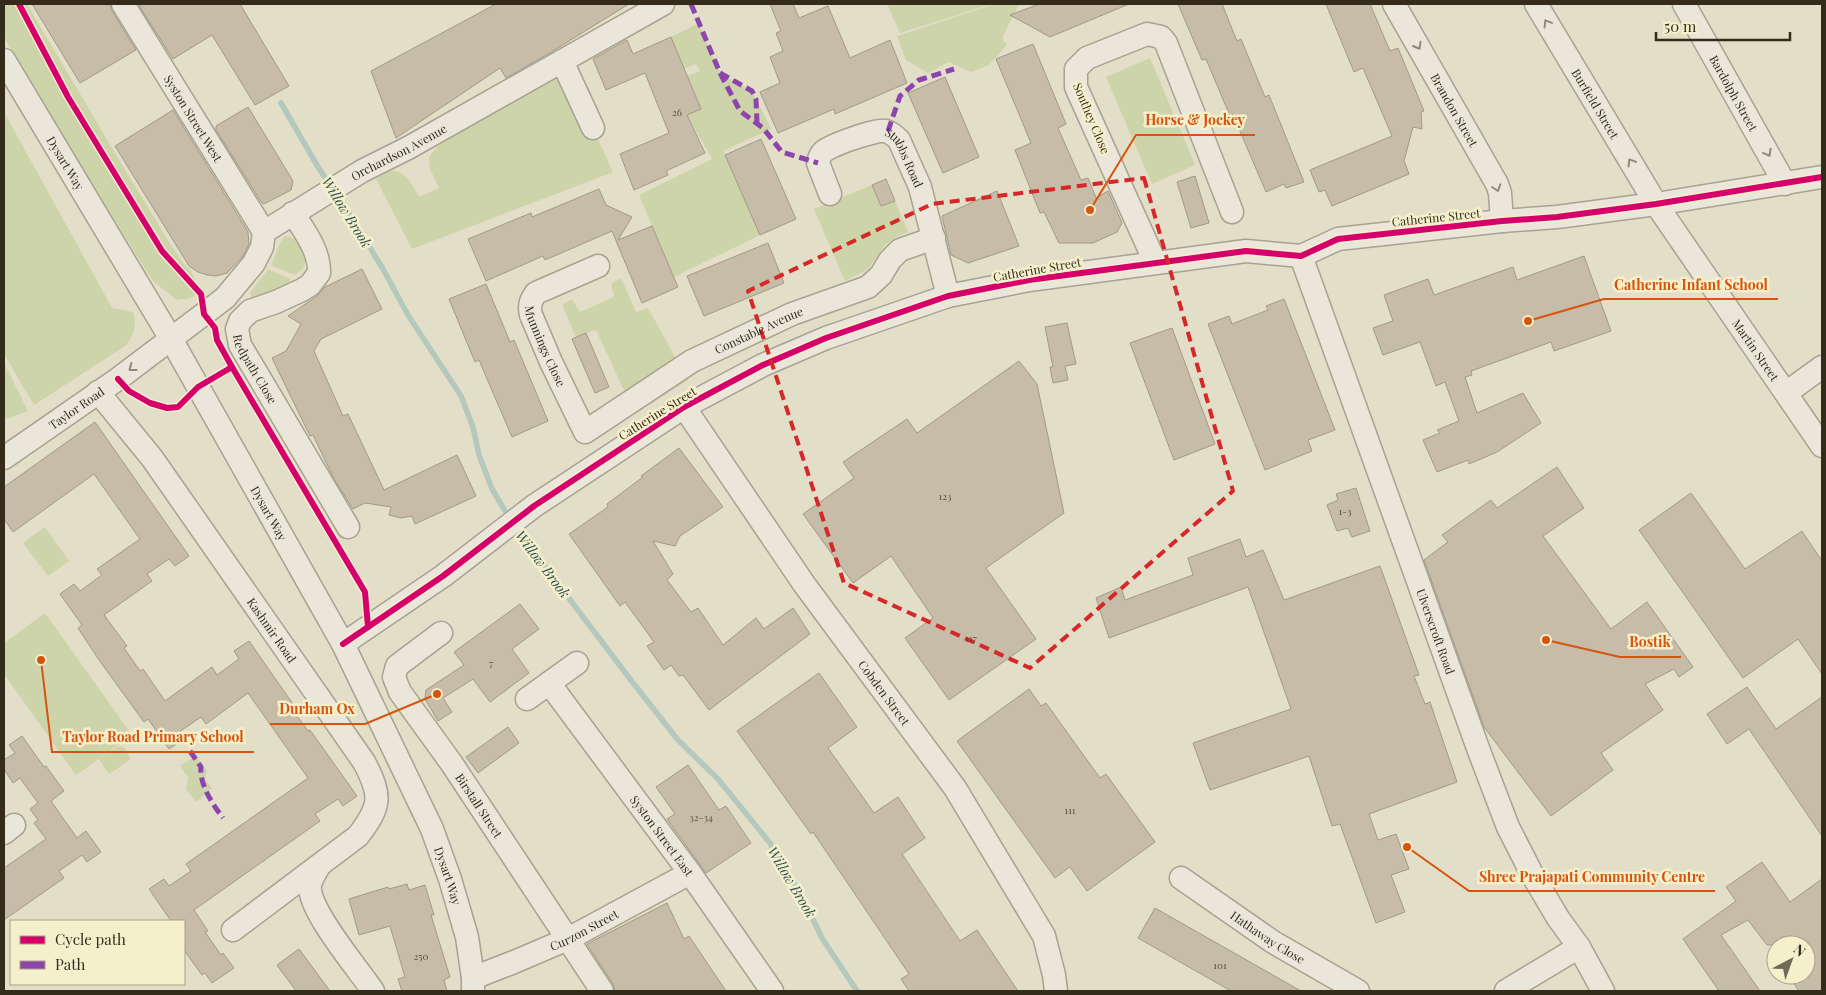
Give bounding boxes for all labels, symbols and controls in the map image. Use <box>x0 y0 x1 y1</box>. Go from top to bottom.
scale bar <box>1656 10 1790 42</box>
text: 50 m <box>1664 16 1697 36</box>
one-way arrow <box>1544 19 1554 28</box>
one-way arrow <box>1412 41 1422 50</box>
street label: Bardolph Street <box>1706 52 1762 134</box>
street label: Burfield Street <box>1569 66 1623 142</box>
street label: Brandon Street <box>1427 70 1482 150</box>
street label: Syston Street West <box>161 72 227 165</box>
street label: Southey Close <box>1070 80 1114 156</box>
house number: 26 <box>672 105 682 119</box>
callout: Horse & Jockey <box>1136 106 1255 135</box>
text: Horse & Jockey <box>1145 110 1246 129</box>
street label: Orchardson Avenue <box>348 120 449 184</box>
street label: Stubbs Road <box>883 124 927 190</box>
street label: Dysart Way <box>43 133 88 193</box>
one-way arrow <box>1761 148 1771 157</box>
one-way arrow <box>1627 159 1637 168</box>
water label: Willow Brook <box>318 173 376 251</box>
one-way arrow <box>1492 183 1502 191</box>
street label: Catherine Street <box>1391 204 1482 230</box>
street label: Catherine Street <box>992 253 1083 285</box>
callout: Catherine Infant School <box>1604 270 1778 299</box>
text: Catherine Infant School <box>1614 275 1769 294</box>
street label: Constable Avenue <box>712 303 805 357</box>
street label: Munnings Close <box>522 305 570 389</box>
street label: Martin Street <box>1729 316 1783 385</box>
street label: Redpath Close <box>230 333 281 407</box>
one-way arrow <box>128 362 138 371</box>
street label: Catherine Street <box>615 382 700 443</box>
street label: Taylor Road <box>45 383 107 433</box>
street label: Dysart Way <box>247 483 291 543</box>
house number: 123 <box>939 489 952 503</box>
house number: 1-3 <box>1338 504 1352 518</box>
water label: Willow Brook <box>511 526 575 602</box>
street label: Ulverscroft Road <box>1413 586 1459 676</box>
street label: Kashmir Road <box>244 594 300 666</box>
callout: Bostik <box>1620 628 1681 657</box>
house number: 117 <box>965 631 977 645</box>
text: Bostik <box>1629 632 1671 651</box>
house number: 7 <box>489 656 493 670</box>
street label: Cobden Street <box>855 657 914 729</box>
callout: Durham Ox <box>270 695 365 724</box>
text: Durham Ox <box>279 699 355 718</box>
callout: Taylor Road Primary School <box>52 723 254 752</box>
text: Taylor Road Primary School <box>62 727 244 746</box>
street label: Birstall Street <box>452 770 507 841</box>
street label: Syston Street East <box>627 792 698 880</box>
house number: 111 <box>1064 803 1076 817</box>
house number: 32-34 <box>689 810 713 824</box>
water label: Willow Brook <box>763 843 821 921</box>
street label: Dysart Way <box>431 844 465 907</box>
callout: Shree Prajapati Community Centre <box>1469 862 1715 891</box>
text: Shree Prajapati Community Centre <box>1479 867 1705 886</box>
street label: Curzon Street <box>547 905 622 954</box>
street label: Hathaway Close <box>1227 907 1308 967</box>
legend <box>10 920 185 985</box>
text: Cycle path <box>55 929 126 949</box>
north arrow <box>1766 935 1816 985</box>
text: N <box>1790 939 1810 960</box>
house number: 250 <box>414 949 428 963</box>
text: Path <box>55 954 85 974</box>
house number: 101 <box>1213 958 1227 972</box>

